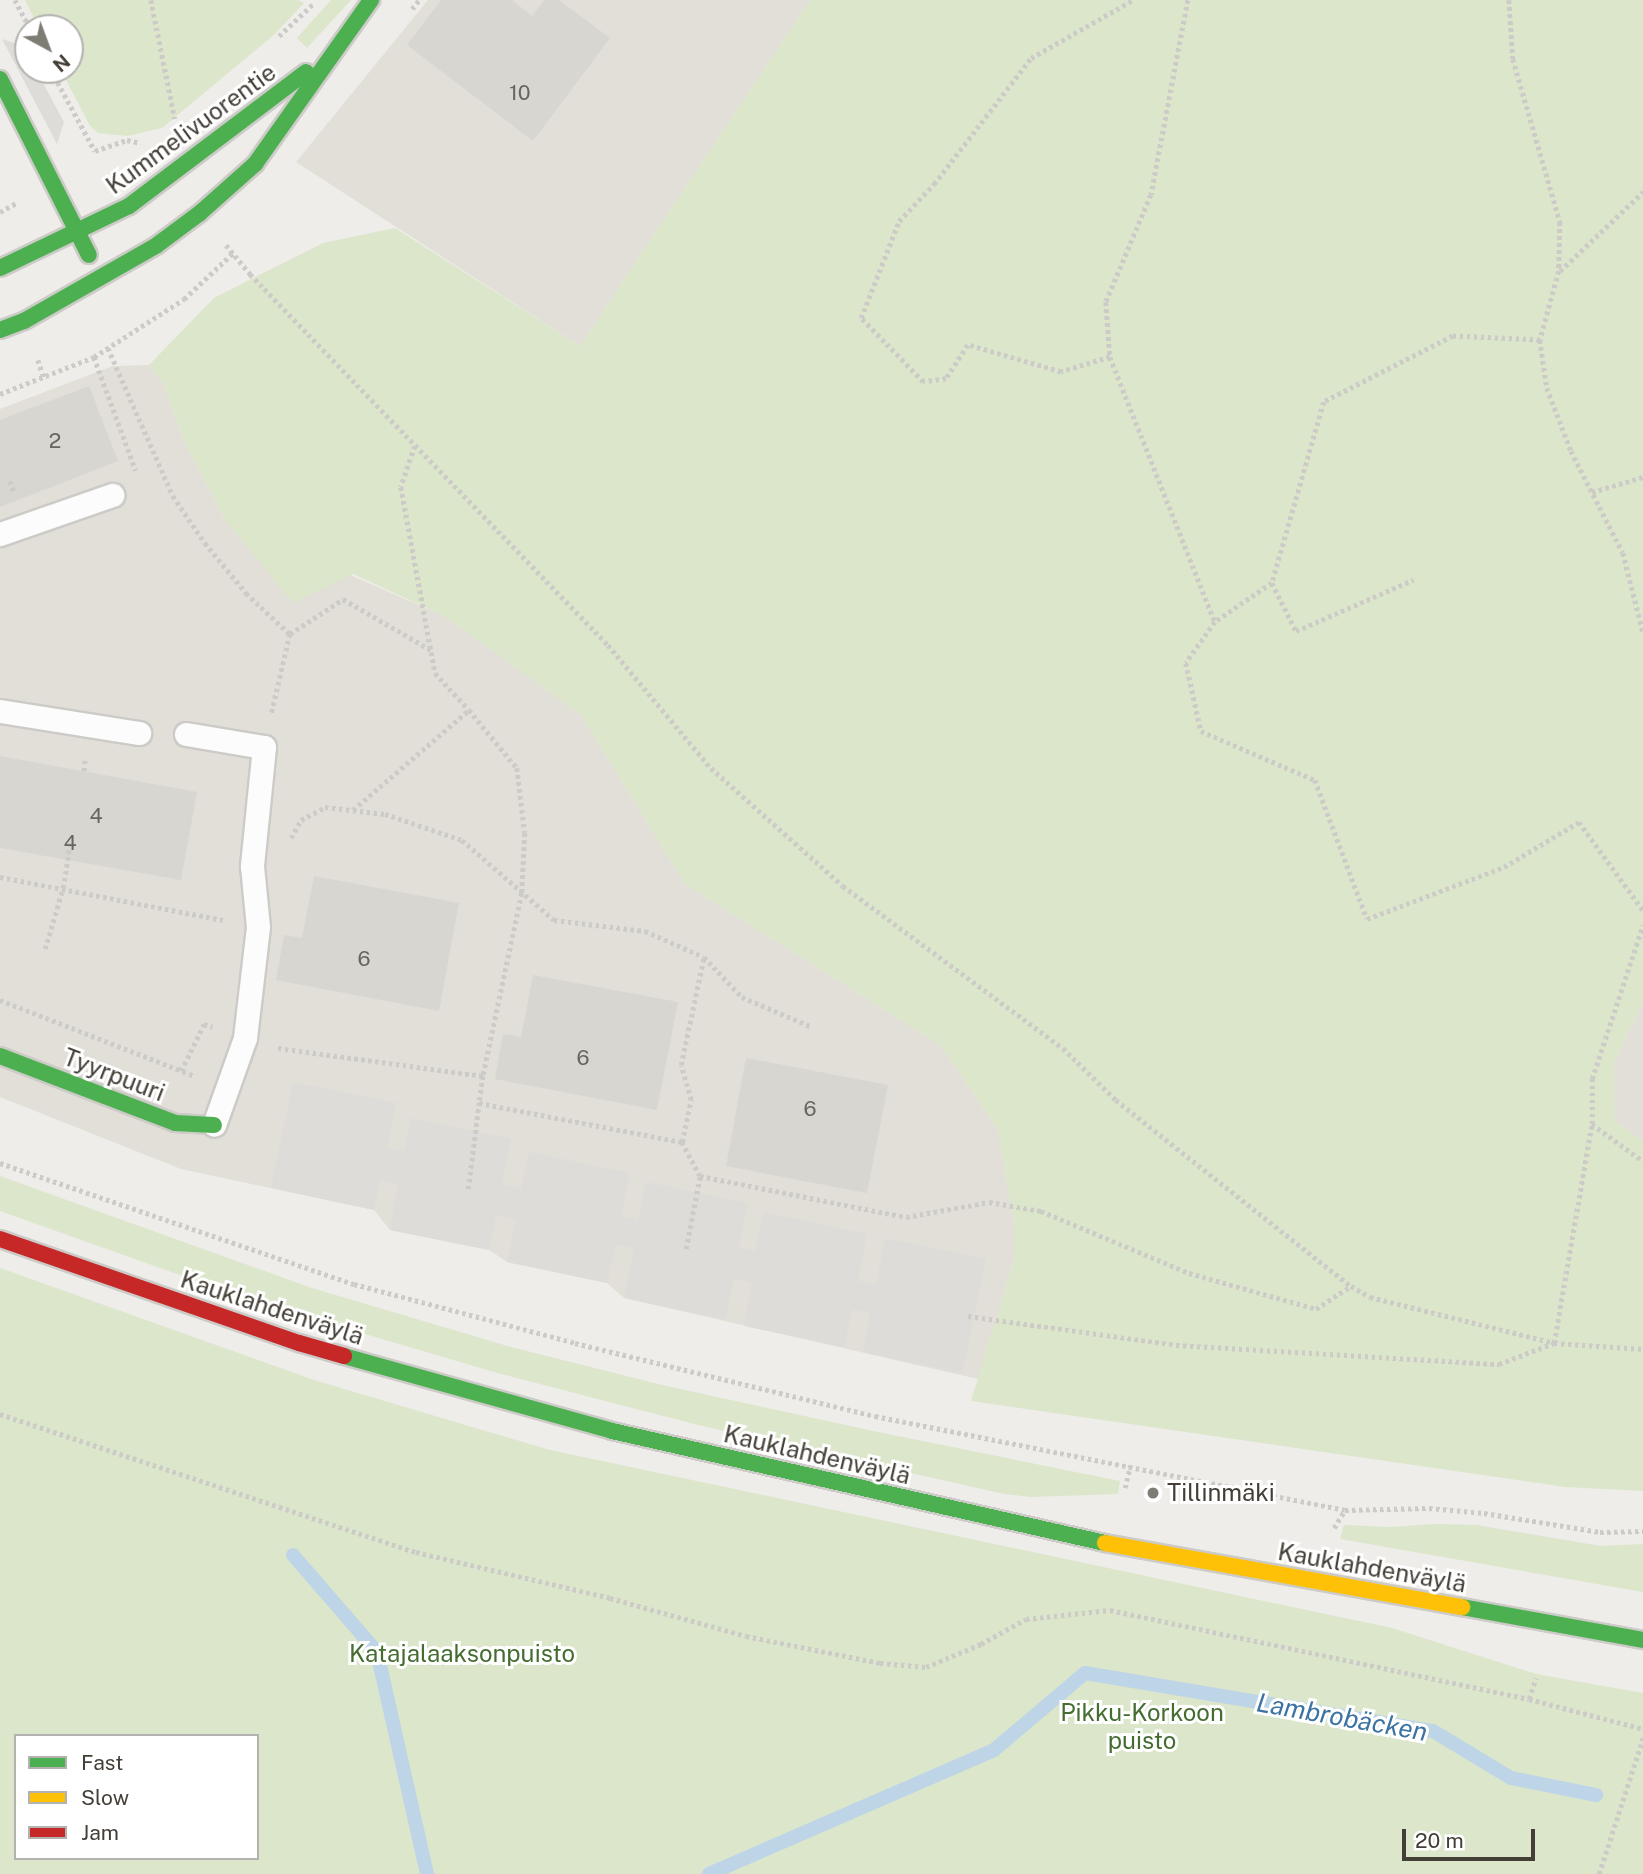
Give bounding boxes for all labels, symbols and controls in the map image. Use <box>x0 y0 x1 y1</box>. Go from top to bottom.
north arrow <box>14 14 84 84</box>
text: N <box>49 50 74 77</box>
street label: Kummelivuorentie <box>101 58 281 200</box>
house number: 10 <box>509 80 531 106</box>
house number: 2 <box>49 428 61 454</box>
house number: 4 <box>89 803 103 829</box>
house number: 4 <box>63 830 77 856</box>
house number: 6 <box>357 946 371 972</box>
street label: Tyyrpuuri <box>59 1043 169 1107</box>
house number: 6 <box>576 1045 590 1071</box>
house number: 6 <box>803 1096 817 1122</box>
street label: Kauklahdenväylä <box>177 1265 367 1351</box>
street label: Kauklahdenväylä <box>721 1420 913 1490</box>
place label: Tillinmäki <box>1167 1479 1275 1507</box>
marker: Tillinmäki <box>1145 1485 1161 1501</box>
street label: Kauklahdenväylä <box>1276 1537 1468 1599</box>
park label: Katajalaaksonpuisto <box>349 1640 575 1668</box>
water label: Lambrobäcken <box>1254 1687 1430 1747</box>
park label: Pikku-Korkoon puisto <box>1060 1699 1224 1755</box>
legend <box>14 1734 259 1860</box>
text: Fast <box>81 1750 123 1775</box>
text: Slow <box>81 1785 129 1810</box>
scale bar <box>1405 1814 1538 1858</box>
text: Jam <box>81 1820 119 1845</box>
text: 20 m <box>1415 1828 1464 1853</box>

